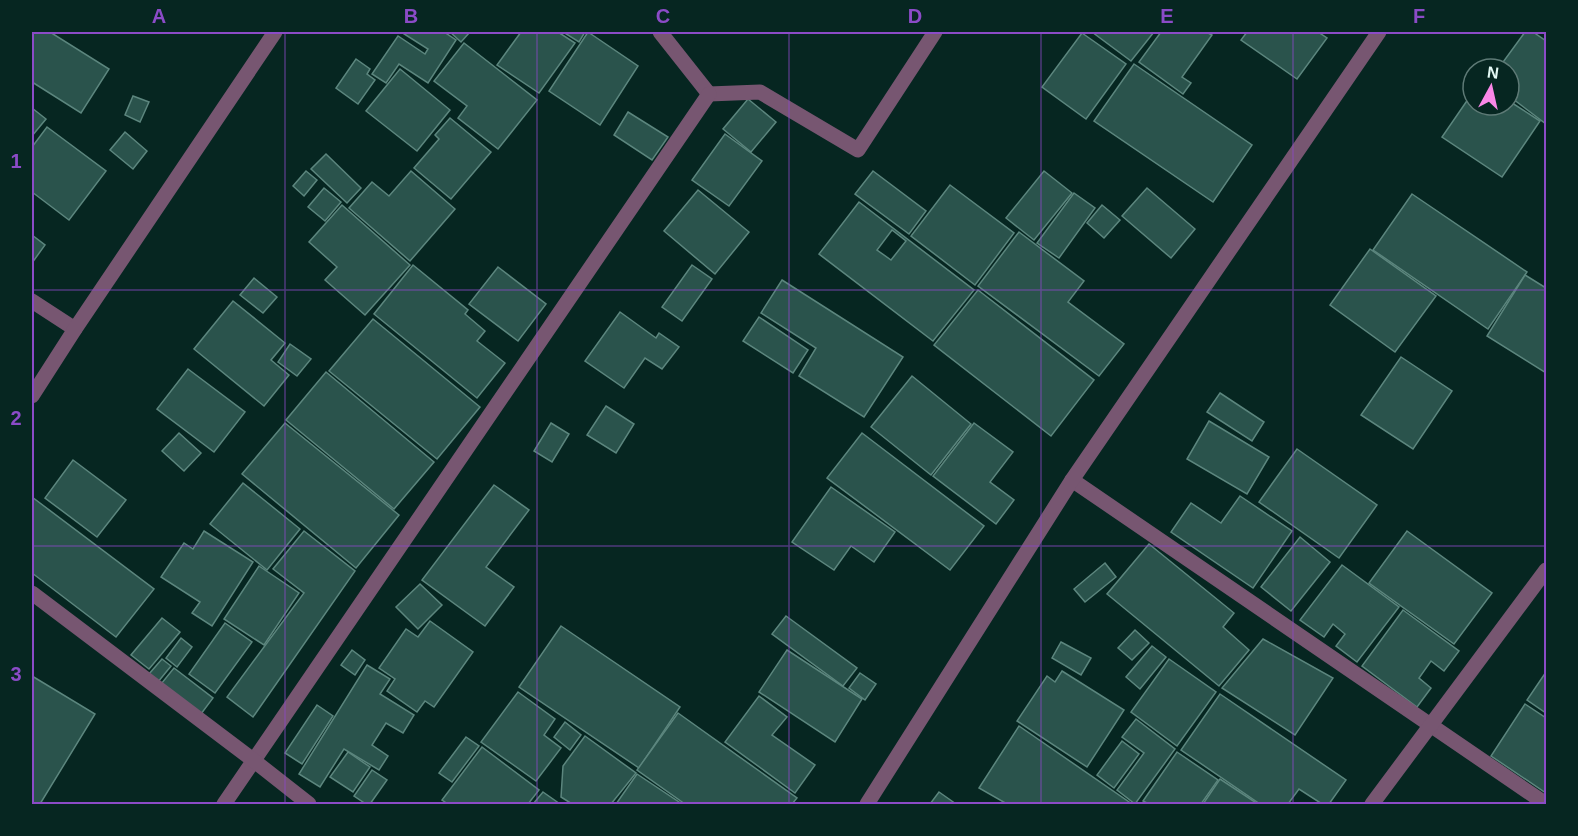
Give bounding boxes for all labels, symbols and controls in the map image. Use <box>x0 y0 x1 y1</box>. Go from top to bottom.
text: A <box>152 5 166 27</box>
text: B <box>404 5 418 27</box>
text: C <box>656 5 670 27</box>
text: D <box>908 5 922 27</box>
text: E <box>1160 5 1174 27</box>
text: F <box>1413 5 1425 27</box>
north arrow <box>1461 57 1521 117</box>
text: N <box>1486 63 1500 82</box>
text: 1 <box>10 150 22 172</box>
text: 2 <box>10 407 22 429</box>
text: 3 <box>10 663 22 685</box>

